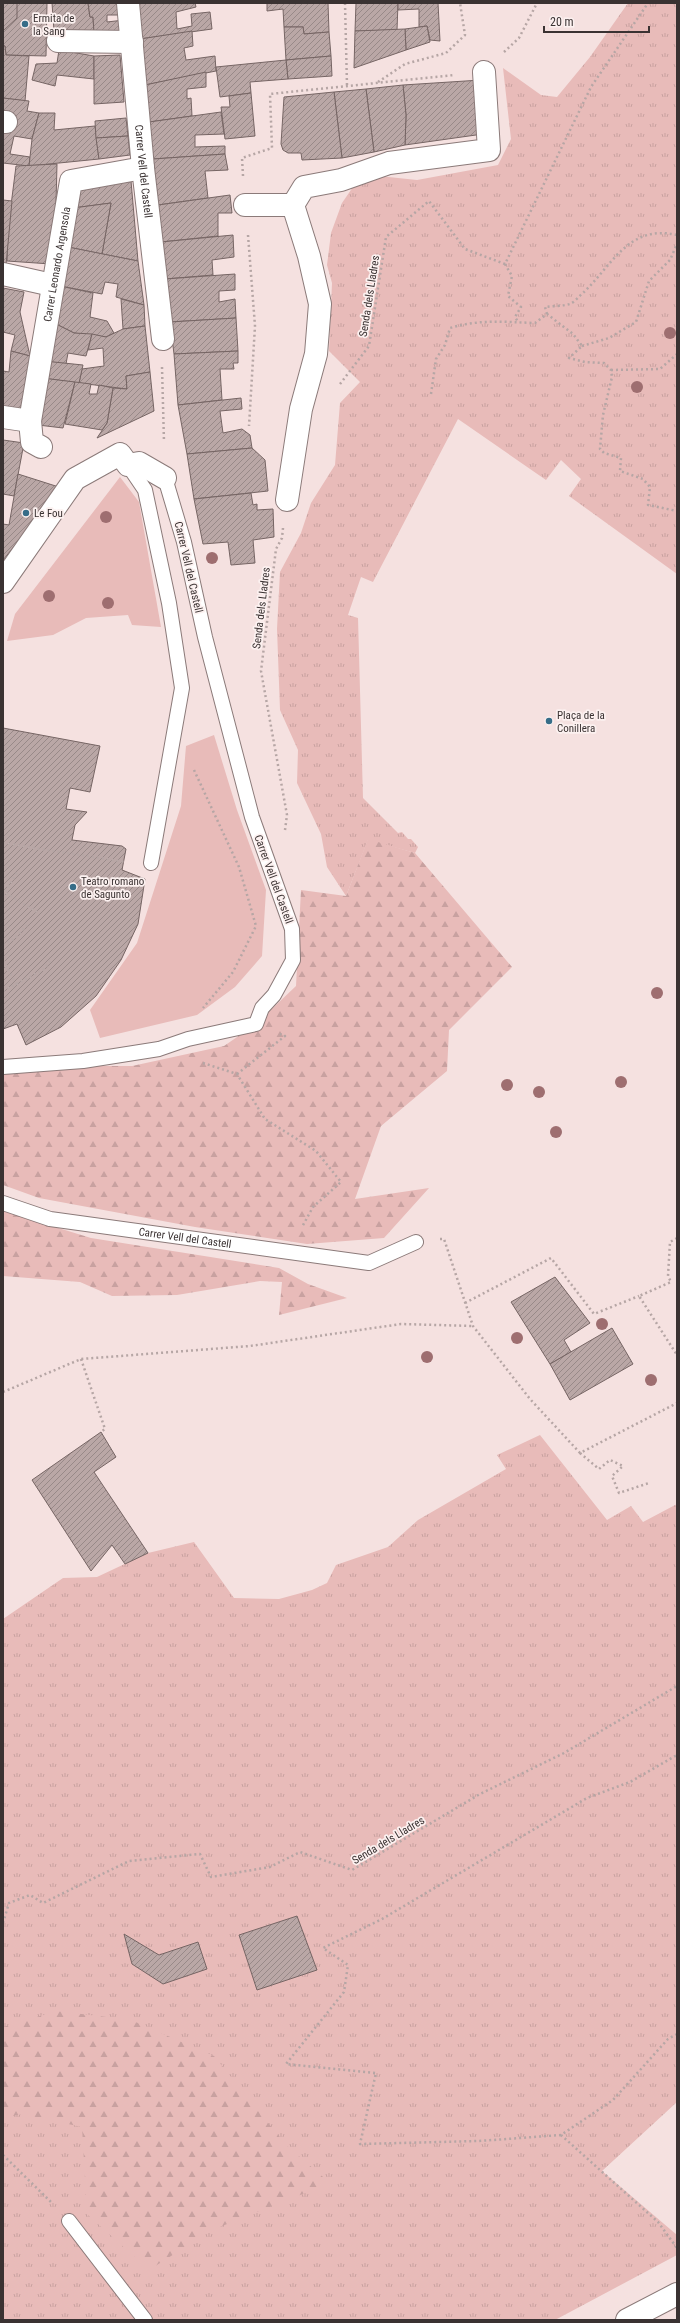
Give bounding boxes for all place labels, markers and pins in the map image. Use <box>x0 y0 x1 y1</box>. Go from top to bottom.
place label: Ermita de la Sang <box>33 12 74 38</box>
marker: Ermita de la Sang <box>20 19 30 29</box>
place label: Le Fou <box>34 507 63 520</box>
marker: Le Fou <box>21 508 31 518</box>
place label: Plaça de la Conillera <box>557 709 605 735</box>
marker: Plaça de la Conillera <box>544 716 554 726</box>
place label: Teatro romano de Sagunto <box>81 875 145 901</box>
marker: Teatro romano de Sagunto <box>68 882 78 892</box>

